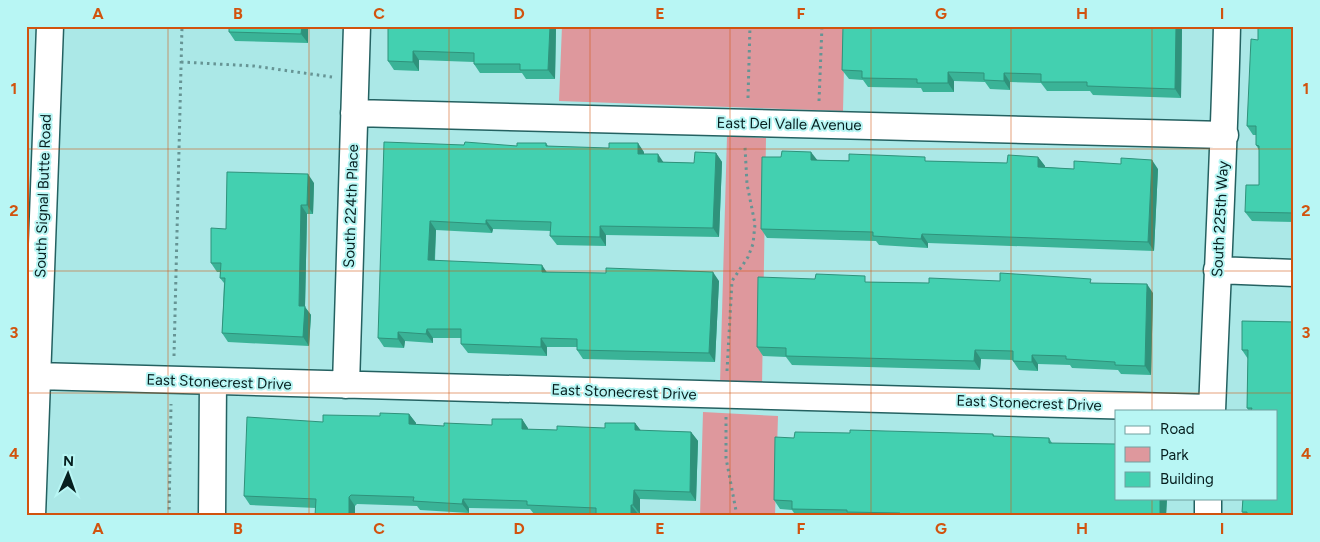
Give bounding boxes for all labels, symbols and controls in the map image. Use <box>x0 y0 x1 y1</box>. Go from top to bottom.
text: A <box>92 4 104 23</box>
text: B <box>233 4 243 23</box>
text: C <box>373 4 385 23</box>
text: D <box>513 4 525 23</box>
text: E <box>655 4 665 23</box>
text: F <box>797 4 806 23</box>
text: G <box>935 4 947 23</box>
text: H <box>1076 4 1088 23</box>
text: I <box>1220 4 1224 23</box>
text: 1 <box>11 79 17 98</box>
text: 1 <box>1303 79 1309 98</box>
street label: South Signal Butte Road <box>31 114 55 278</box>
street label: East Del Valle Avenue <box>716 114 862 134</box>
street label: South 224th Place <box>340 144 362 268</box>
street label: South 225th Way <box>1208 160 1232 278</box>
text: 2 <box>9 201 19 220</box>
text: 2 <box>1301 201 1311 220</box>
text: 3 <box>10 323 19 342</box>
text: 3 <box>1302 323 1311 342</box>
street label: East Stonecrest Drive <box>146 370 292 394</box>
street label: East Stonecrest Drive <box>551 380 697 404</box>
street label: East Stonecrest Drive <box>956 391 1102 415</box>
legend <box>1115 410 1278 500</box>
text: Road <box>1160 420 1195 438</box>
text: 4 <box>9 444 19 463</box>
text: 4 <box>1301 444 1311 463</box>
text: Park <box>1160 446 1189 464</box>
north arrow <box>42 450 92 500</box>
text: N <box>63 453 74 470</box>
text: Building <box>1160 470 1214 488</box>
text: A <box>92 519 104 538</box>
text: B <box>233 519 243 538</box>
text: C <box>373 519 385 538</box>
text: D <box>513 519 525 538</box>
text: E <box>655 519 665 538</box>
text: F <box>797 519 806 538</box>
text: G <box>935 519 947 538</box>
text: H <box>1076 519 1088 538</box>
text: I <box>1220 519 1224 538</box>

